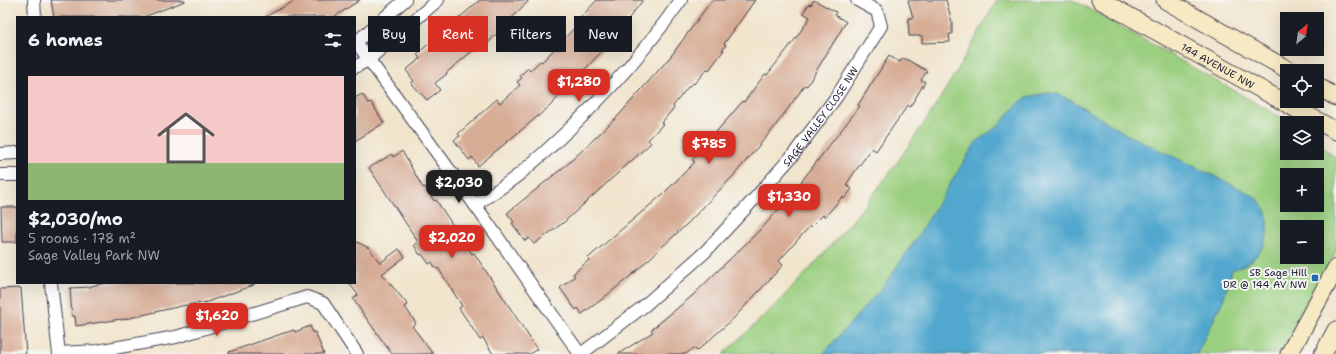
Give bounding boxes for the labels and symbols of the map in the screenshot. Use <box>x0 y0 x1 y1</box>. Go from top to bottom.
north arrow <box>1280 12 1324 56</box>
street label: 144 AVENUE NW <box>1179 40 1257 92</box>
street label: SAGE VALLEY CLOSE NW <box>780 64 861 169</box>
pin: $1,280 <box>546 69 612 103</box>
pin: $785 <box>685 131 733 165</box>
pin: $2,030 <box>426 170 492 204</box>
pin: $1,330 <box>756 184 822 218</box>
pin: $2,020 <box>419 225 485 259</box>
place label: SB Sage Hill DR @ 144 AV NW <box>1223 266 1307 291</box>
marker: SB Sage Hill DR @ 144 AV NW <box>1310 273 1320 283</box>
pin: $1,620 <box>184 303 250 337</box>

